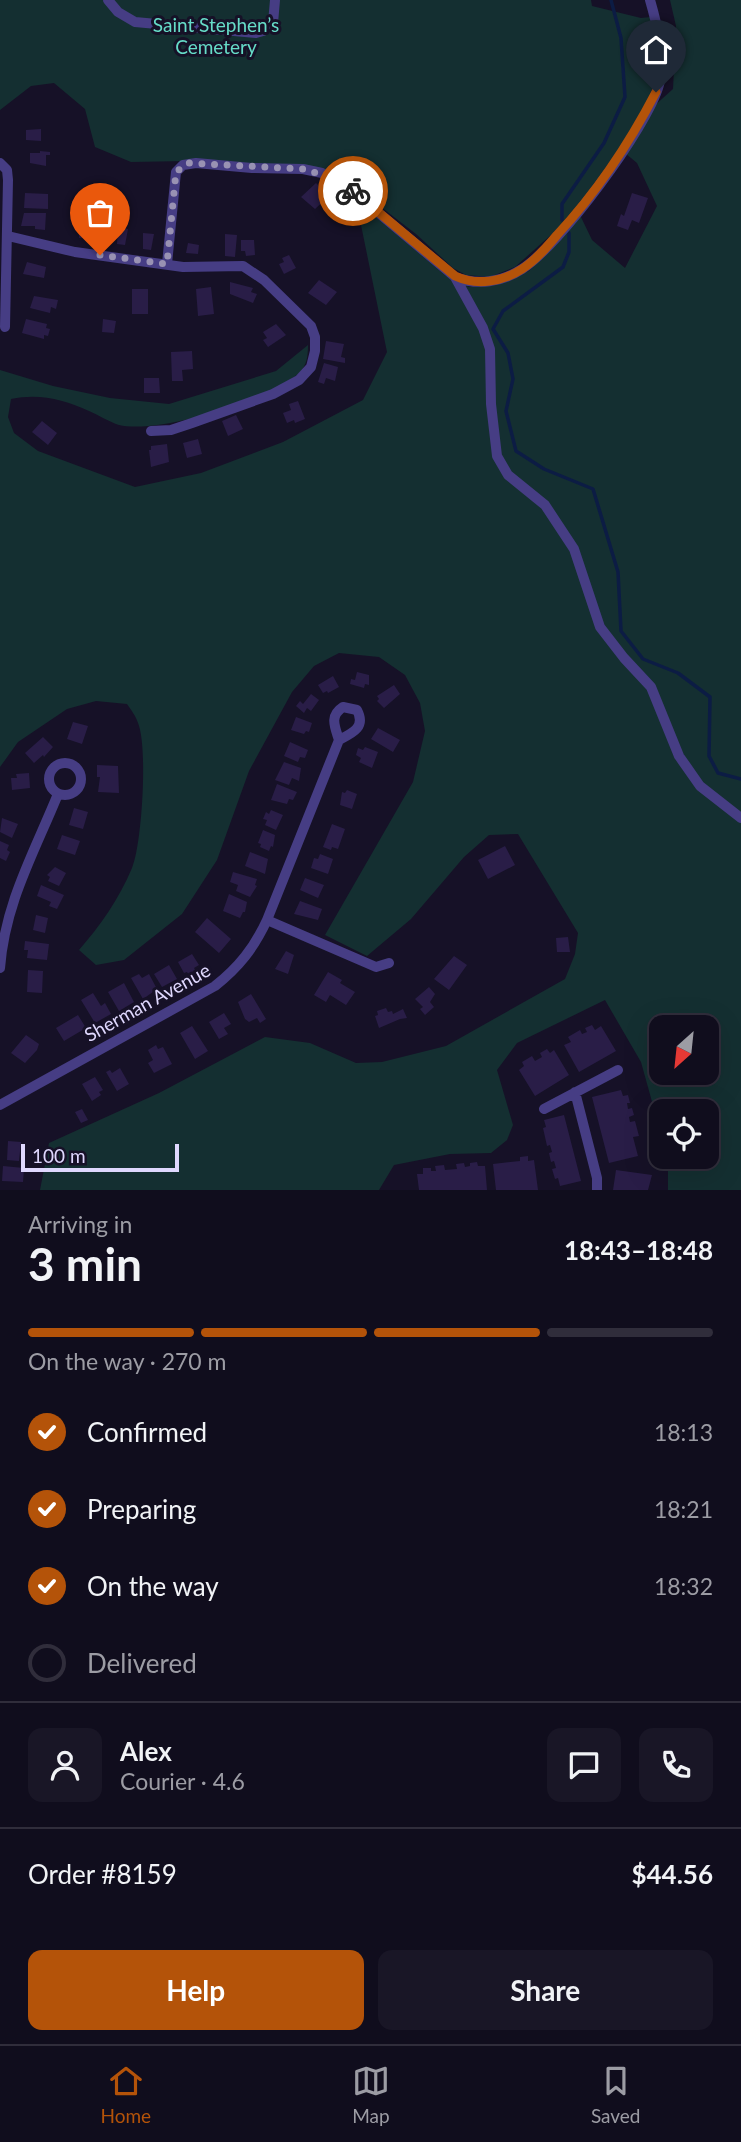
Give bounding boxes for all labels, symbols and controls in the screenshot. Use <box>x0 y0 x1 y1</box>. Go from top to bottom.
park label: Saint Stephen’s Cemetery <box>153 13 279 58</box>
pin <box>626 20 686 92</box>
icon: home <box>637 31 675 69</box>
courier <box>318 156 388 226</box>
icon: bike <box>334 172 372 210</box>
pin <box>70 183 130 255</box>
icon: bag <box>81 194 119 232</box>
street label: Sherman Avenue <box>80 958 214 1046</box>
north arrow <box>649 1015 719 1085</box>
map controls <box>649 1015 719 1169</box>
button: locate <box>649 1099 719 1169</box>
scale bar <box>21 1141 178 1173</box>
text: 100 m <box>32 1144 86 1167</box>
text: Arriving in <box>28 1210 132 1238</box>
text: 18:43–18:48 <box>564 1234 713 1266</box>
text: 3 min <box>28 1236 142 1291</box>
text: On the way · 270 m <box>28 1347 227 1375</box>
icon: check <box>28 1413 66 1451</box>
text: Confirmed <box>87 1416 207 1448</box>
text: 18:13 <box>654 1418 713 1446</box>
icon: check <box>28 1490 66 1528</box>
text: Preparing <box>87 1493 196 1525</box>
text: 18:21 <box>654 1495 713 1523</box>
icon: check <box>28 1567 66 1605</box>
text: On the way <box>87 1570 219 1602</box>
text: 18:32 <box>654 1572 713 1600</box>
text: Delivered <box>87 1647 197 1679</box>
button: person <box>28 1728 102 1802</box>
button: chat <box>547 1728 621 1802</box>
button: phone <box>639 1728 713 1802</box>
text: Alex <box>120 1735 172 1767</box>
text: Courier · 4.6 <box>120 1767 245 1795</box>
text: Order #8159 <box>28 1858 177 1890</box>
text: $44.56 <box>631 1858 713 1890</box>
button: Help <box>28 1950 364 2030</box>
button: Share <box>378 1950 713 2030</box>
tab: Home <box>100 2062 151 2127</box>
tab: Map <box>352 2062 390 2127</box>
tab: Saved <box>591 2062 641 2127</box>

